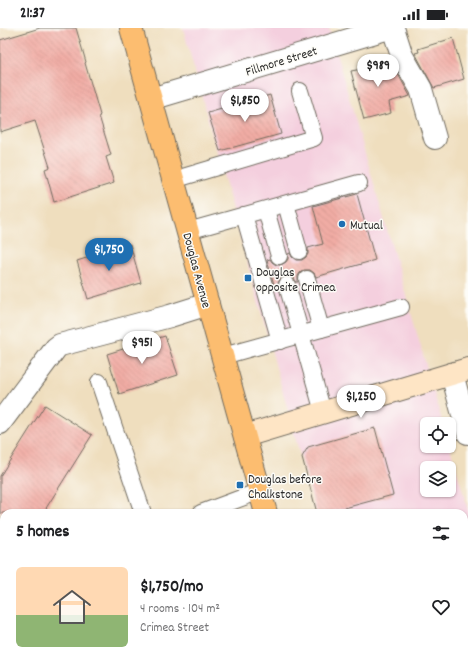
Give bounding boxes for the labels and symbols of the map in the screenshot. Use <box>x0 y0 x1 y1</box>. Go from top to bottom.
street label: Fillmore Street <box>243 42 320 82</box>
pin: $989 <box>354 54 402 88</box>
pin: $1,850 <box>212 89 278 123</box>
place label: Mutual <box>350 217 383 236</box>
marker: Mutual <box>337 219 347 229</box>
street label: Douglas Avenue <box>176 231 215 311</box>
pin: $1,750 <box>76 238 142 272</box>
place label: Douglas opposite Crimea <box>256 264 336 298</box>
marker: Douglas opposite Crimea <box>243 273 253 283</box>
pin: $951 <box>118 331 166 365</box>
pin: $1,250 <box>328 385 394 419</box>
place label: Douglas before Chalkstone <box>248 471 322 505</box>
marker: Douglas before Chalkstone <box>235 480 245 490</box>

